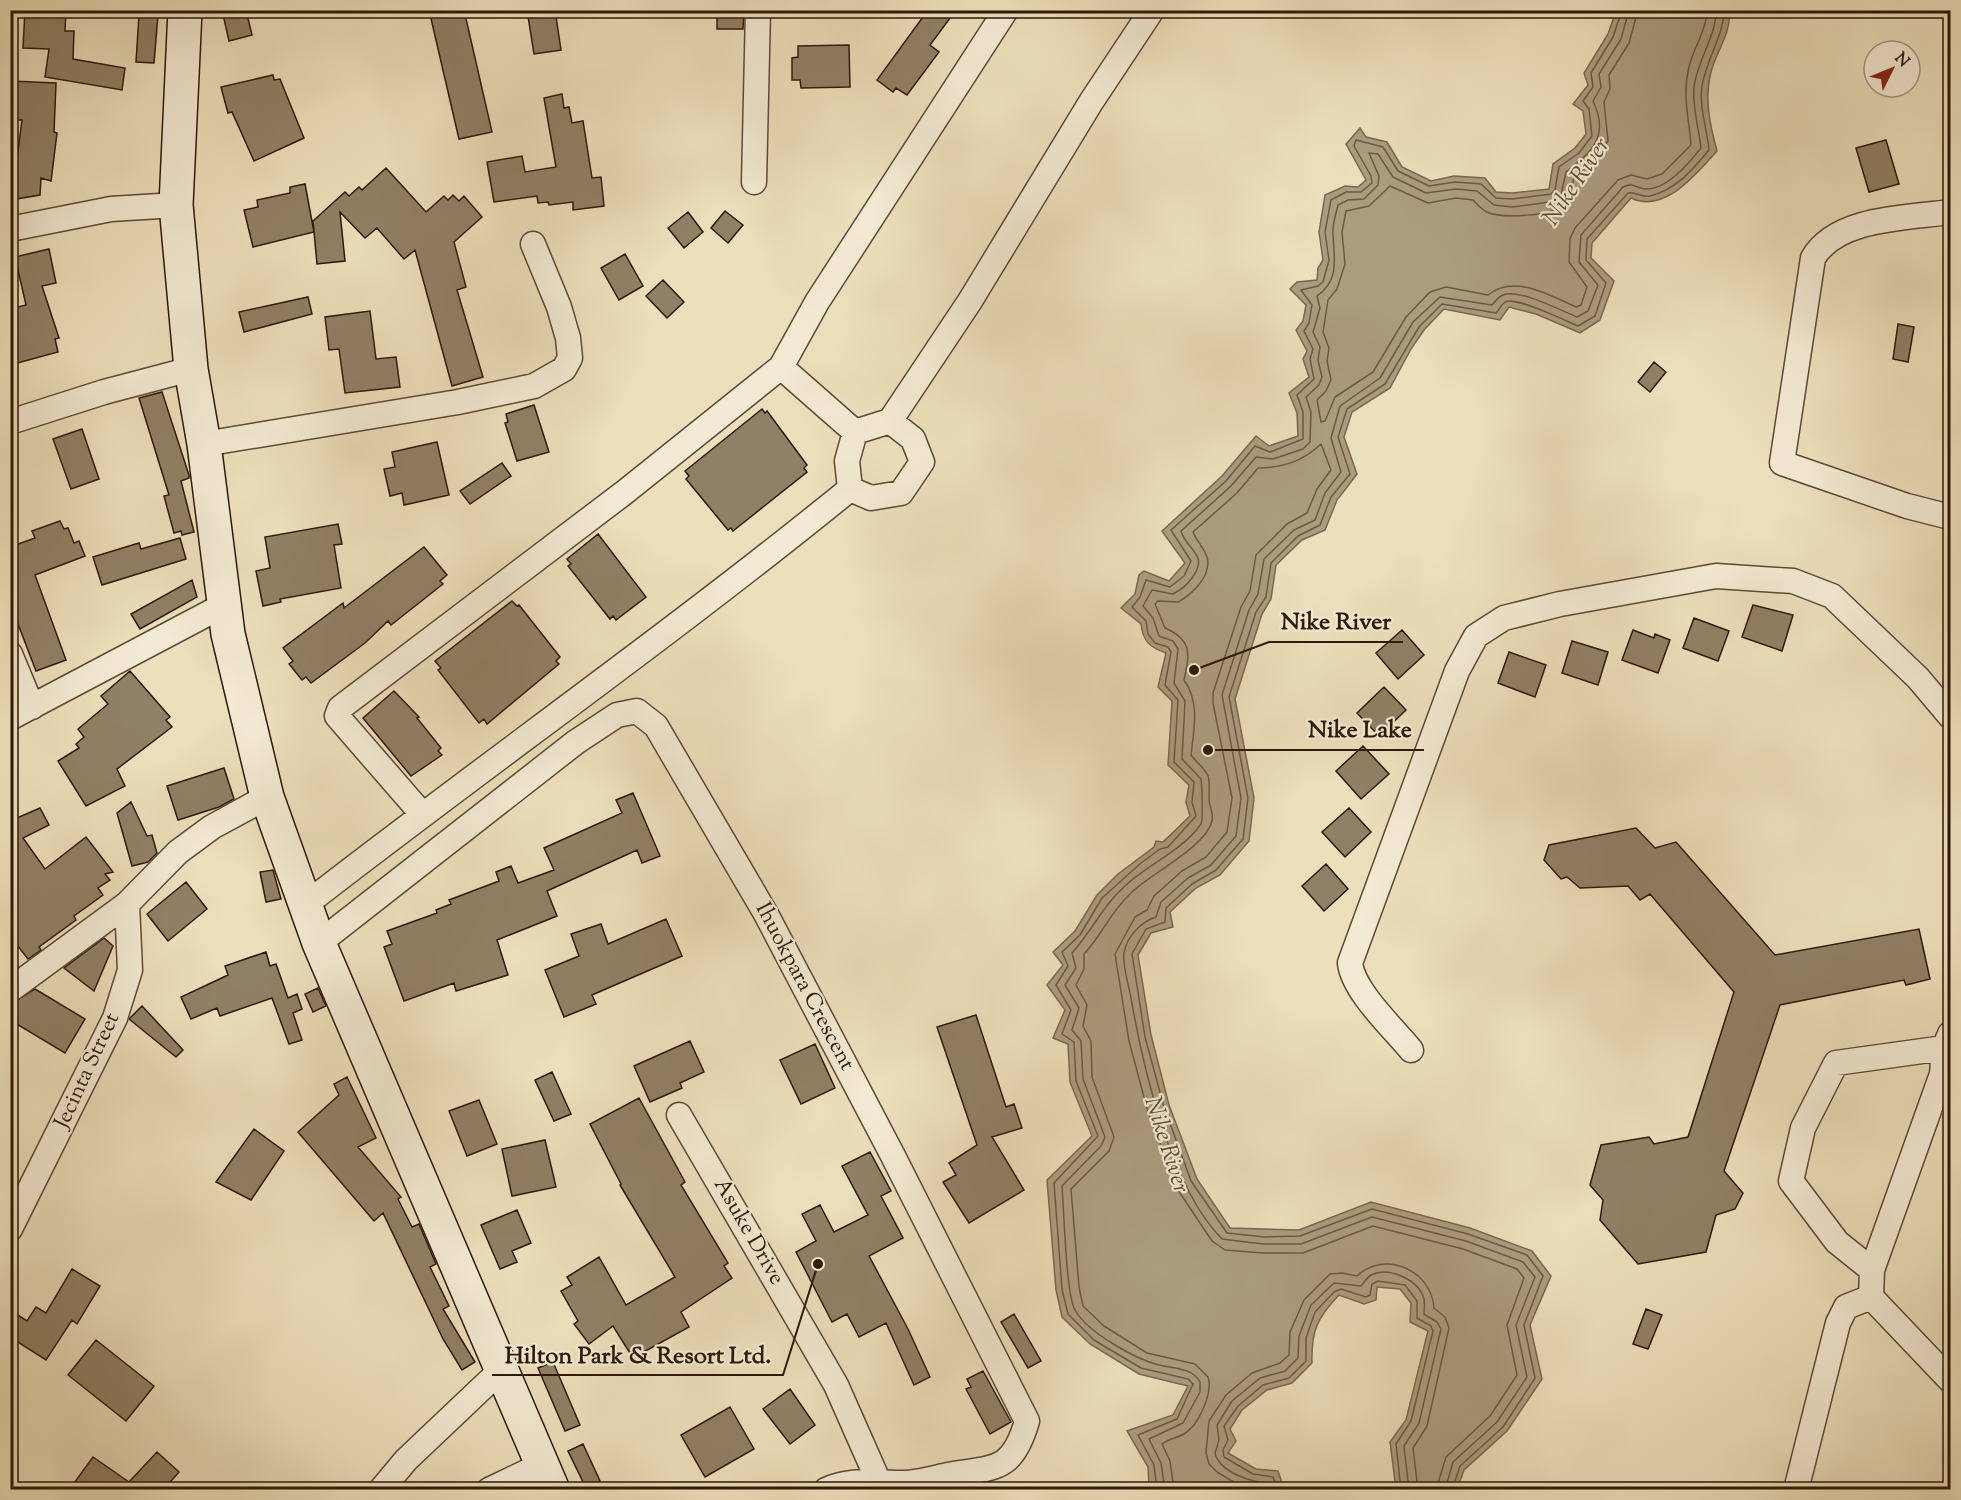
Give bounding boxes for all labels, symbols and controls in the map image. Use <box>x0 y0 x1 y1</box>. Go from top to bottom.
north arrow <box>1862 39 1922 99</box>
text: N <box>1888 48 1914 73</box>
water label: Nike River <box>1535 131 1619 233</box>
callout: Nike River <box>1269 600 1403 642</box>
text: Nike River <box>1281 606 1392 640</box>
callout: Nike Lake <box>1296 708 1424 750</box>
text: Nike Lake <box>1308 714 1412 748</box>
street label: Ihuokpara Crescent <box>746 897 862 1077</box>
street label: Jecinta Street <box>47 1007 129 1135</box>
water label: Nike River <box>1134 1092 1198 1198</box>
street label: Asuke Drive <box>704 1173 792 1291</box>
callout: Hilton Park & Resort Ltd. <box>492 1333 783 1375</box>
text: Hilton Park & Resort Ltd. <box>505 1340 771 1374</box>

